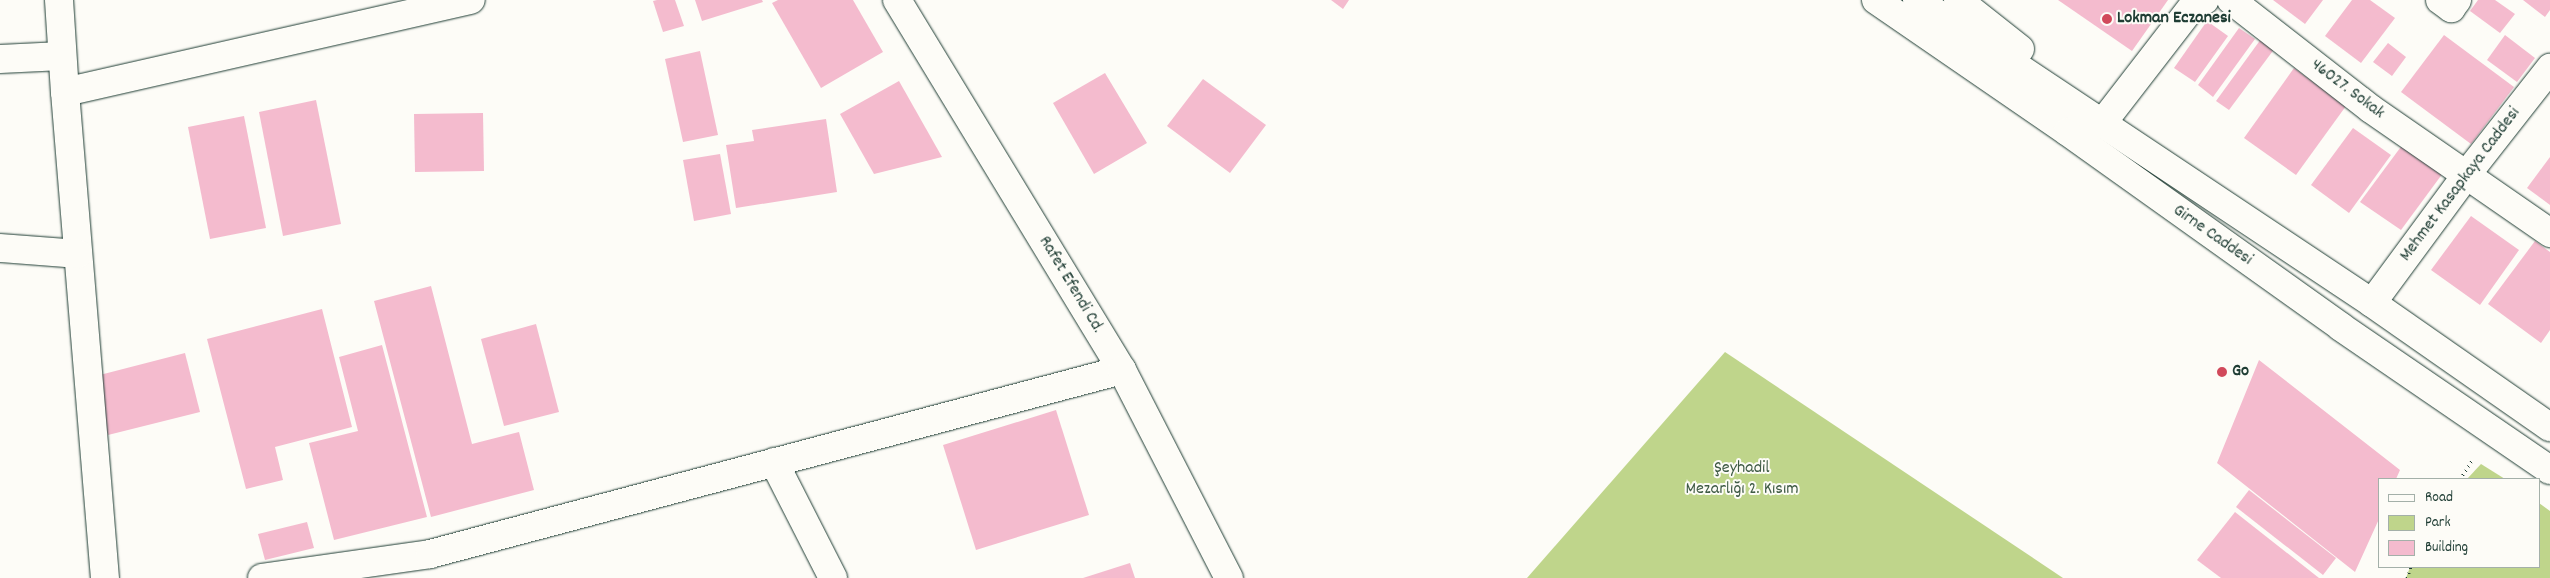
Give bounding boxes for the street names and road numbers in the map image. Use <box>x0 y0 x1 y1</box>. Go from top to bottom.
street label: 46027. Sokak <box>2306 55 2388 125</box>
street label: Mehmet Kasapkaya Caddesi <box>2396 104 2526 266</box>
street label: Girne Caddesi <box>2168 201 2256 271</box>
street label: Rafet Efendi Cd. <box>1033 233 1107 337</box>

